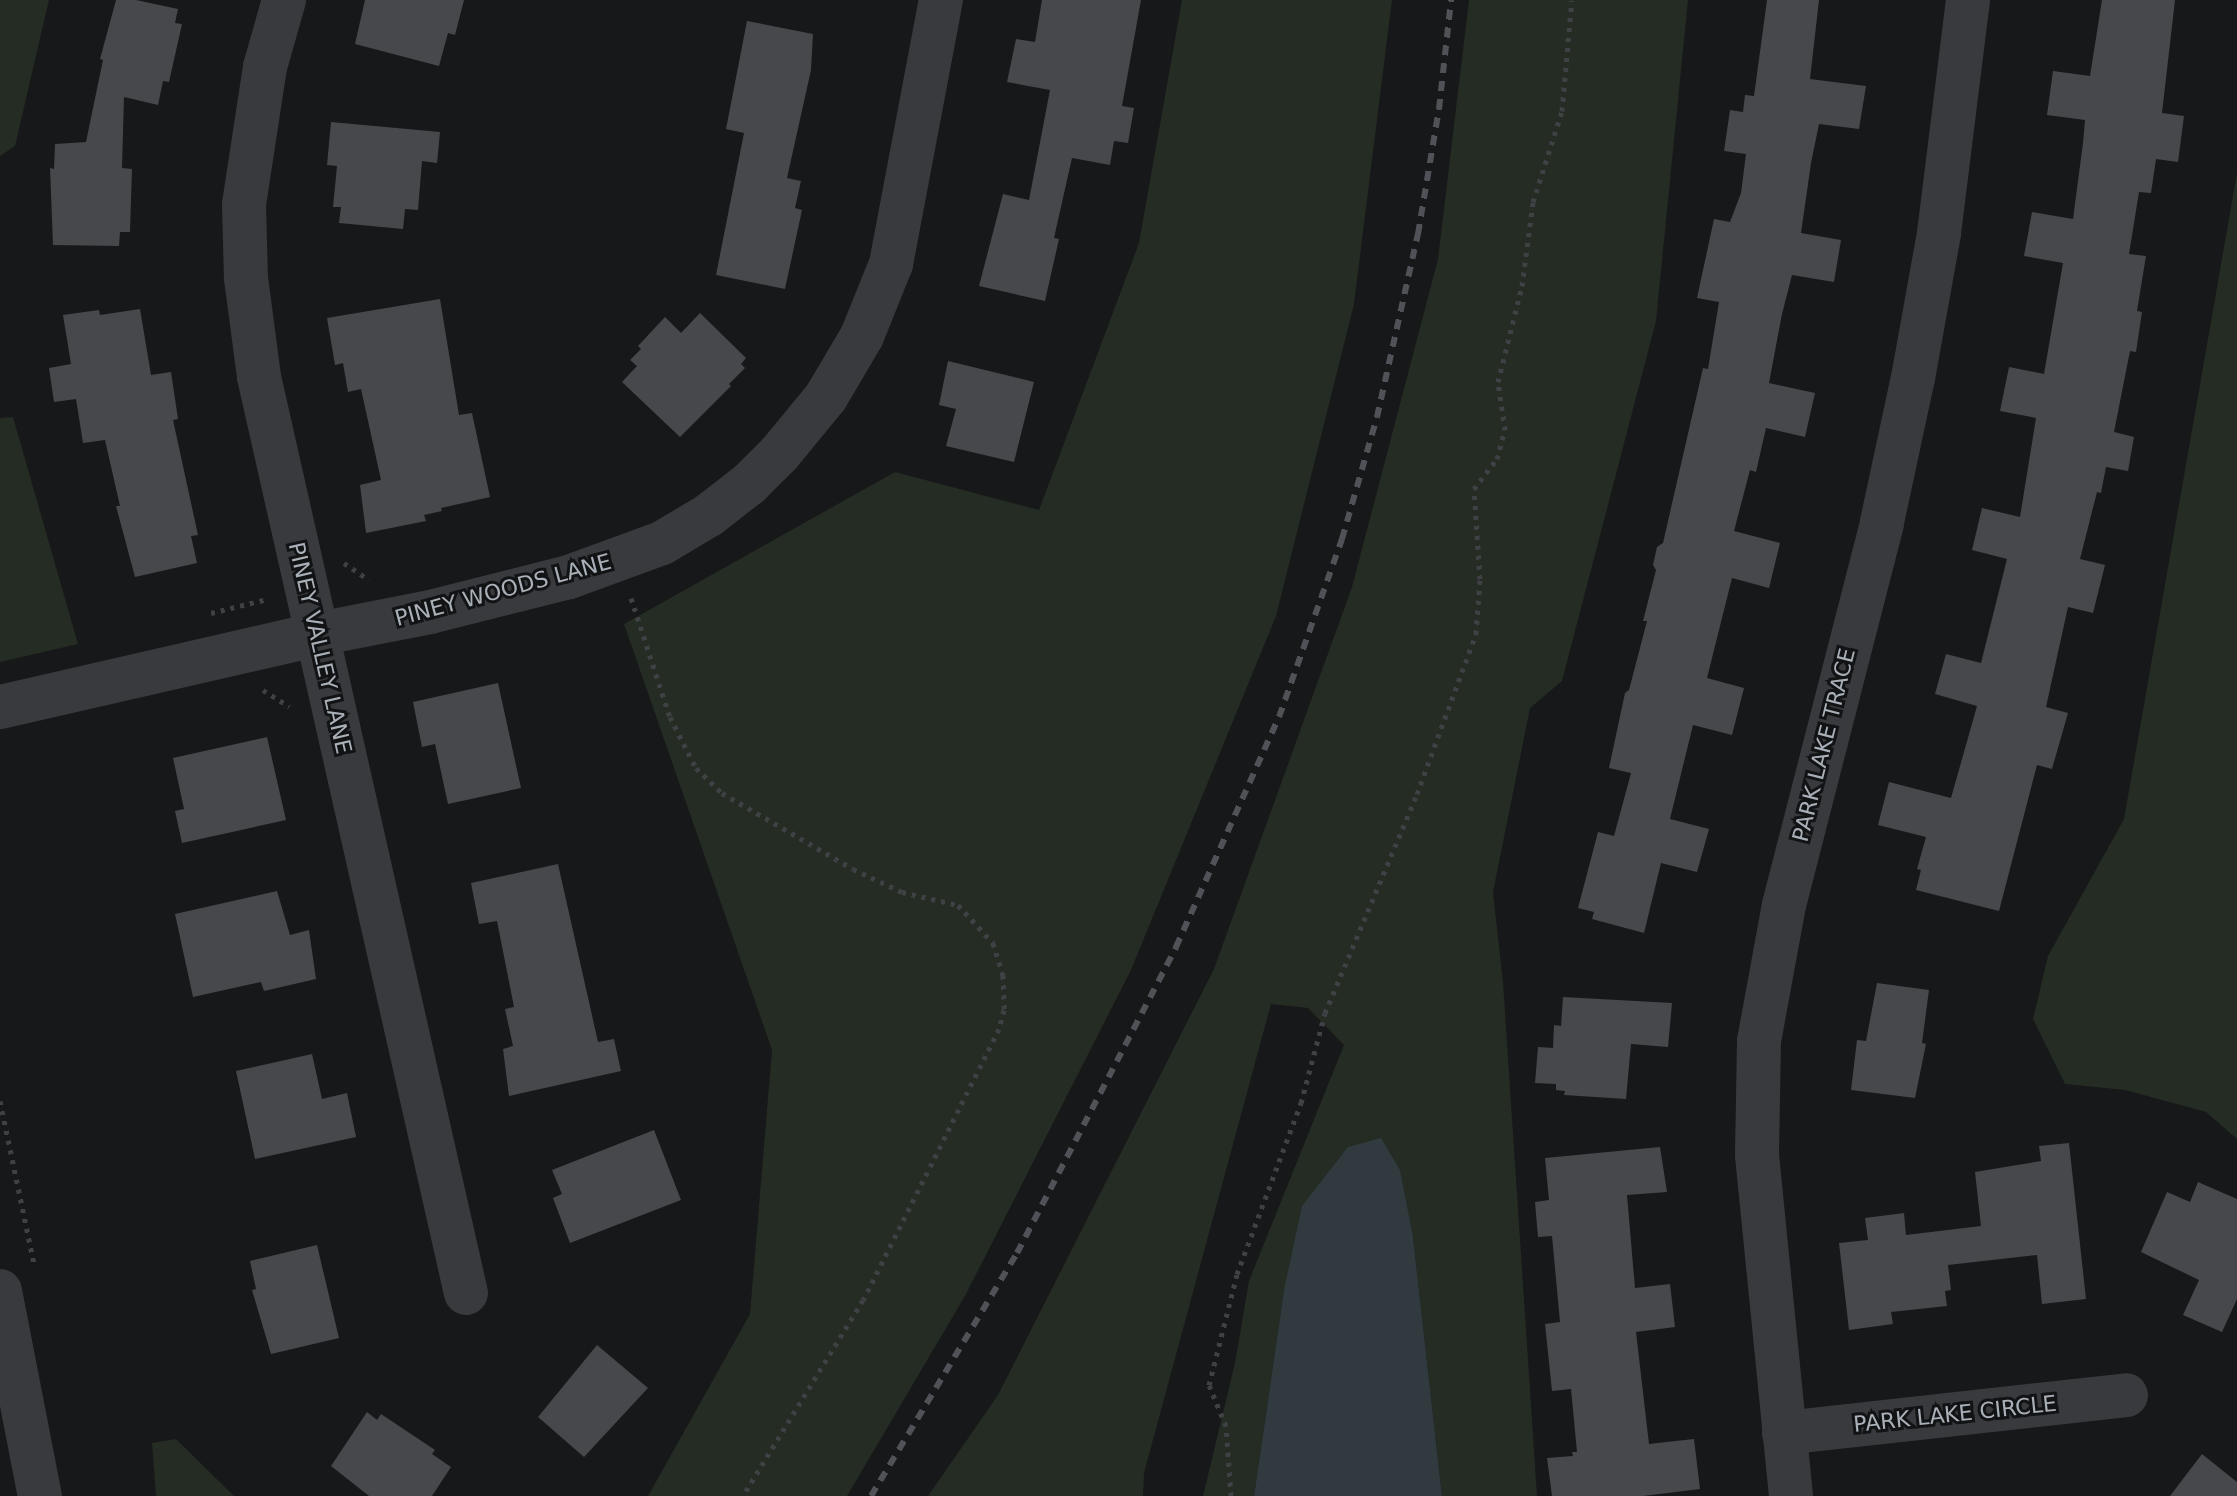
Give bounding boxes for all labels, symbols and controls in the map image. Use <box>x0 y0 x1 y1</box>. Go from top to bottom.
street label: PINEY VALLEY LANE <box>283 540 357 756</box>
street label: PINEY WOODS LANE <box>392 548 614 632</box>
street label: PARK LAKE TRACE <box>1787 646 1861 844</box>
street label: PARK LAKE CIRCLE <box>1852 1390 2058 1438</box>

